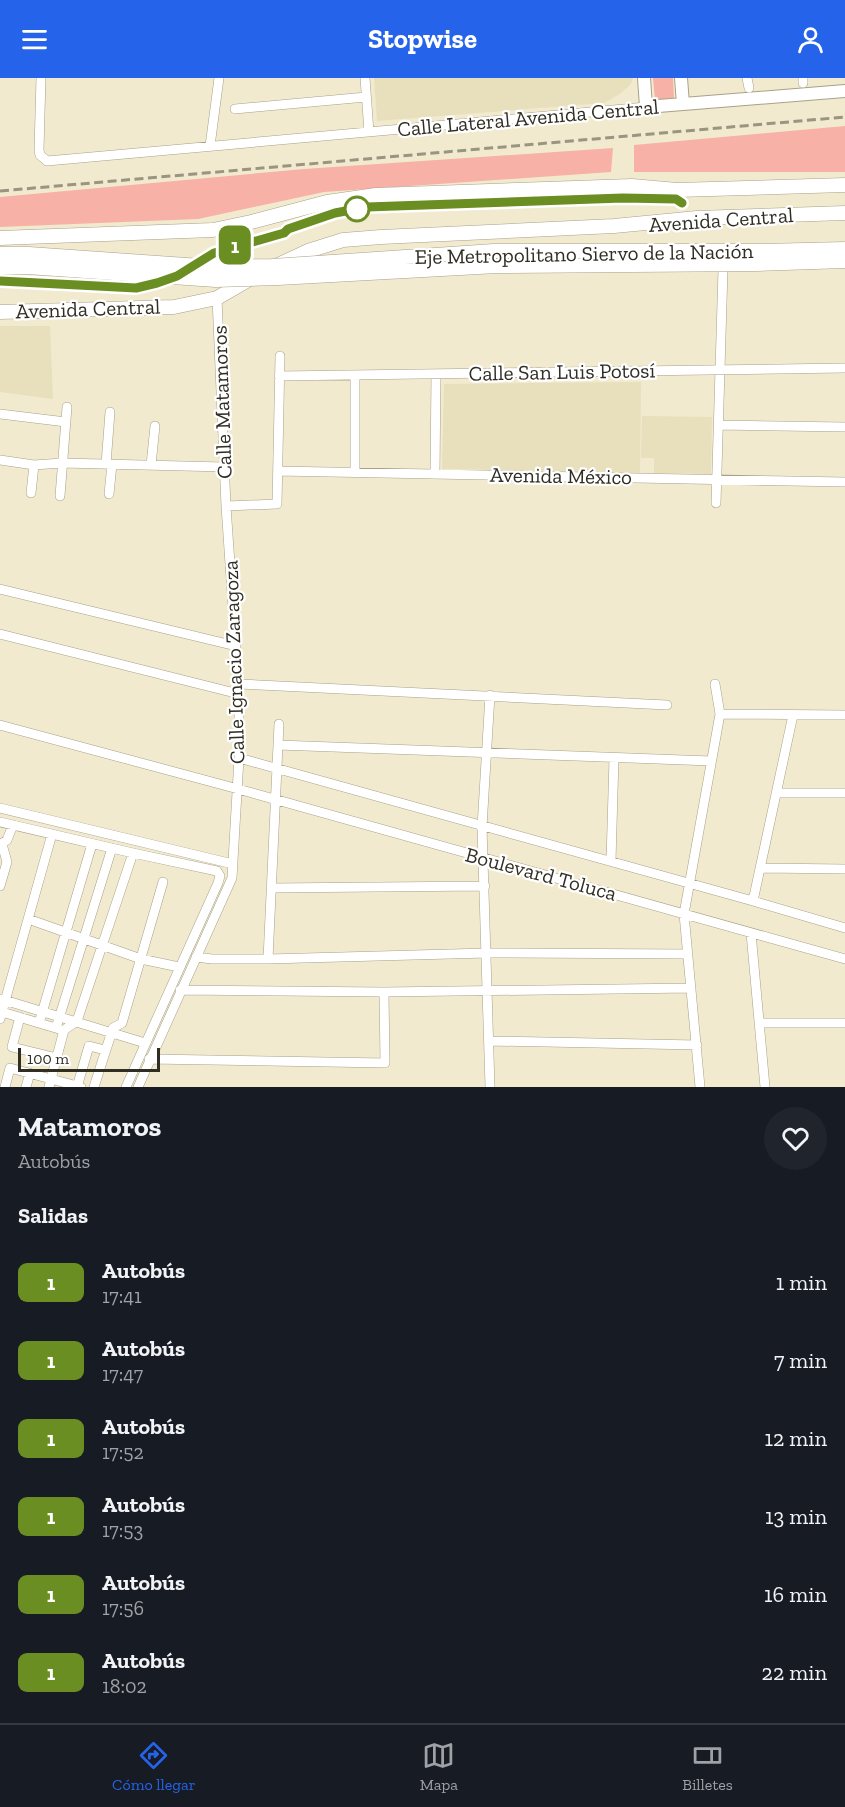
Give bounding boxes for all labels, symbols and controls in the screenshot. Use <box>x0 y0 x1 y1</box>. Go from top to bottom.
icon: menu <box>18 23 51 56</box>
text: Stopwise <box>368 23 477 55</box>
icon: person <box>794 23 827 56</box>
street label: Calle Lateral Avenida Central <box>396 94 660 141</box>
unlabelled marker <box>344 196 370 222</box>
street label: Avenida Central <box>648 202 795 237</box>
line badge: 1 <box>216 226 254 264</box>
text: 1 <box>231 233 239 258</box>
street label: Eje Metropolitano Siervo de la Nación <box>414 238 754 270</box>
street label: Avenida Central <box>15 293 161 324</box>
street label: Calle Matamoros <box>206 325 237 479</box>
street label: Calle San Luis Potosí <box>468 357 656 386</box>
street label: Avenida México <box>490 462 632 489</box>
street label: Calle Ignacio Zaragoza <box>217 560 250 764</box>
street label: Boulevard Toluca <box>463 841 619 906</box>
scale bar <box>18 1045 160 1073</box>
text: 100 m <box>27 1049 69 1068</box>
button: heart <box>764 1107 827 1170</box>
text: Matamoros <box>18 1110 161 1143</box>
text: Autobús <box>18 1149 90 1173</box>
text: Salidas <box>18 1202 88 1229</box>
text: Autobús <box>102 1257 185 1284</box>
text: 1 min <box>776 1269 827 1296</box>
text: 1 <box>47 1270 55 1295</box>
text: 17:41 <box>102 1284 142 1308</box>
text: Autobús <box>102 1335 185 1362</box>
text: 7 min <box>774 1347 827 1374</box>
text: 1 <box>47 1348 55 1373</box>
text: 17:47 <box>102 1362 143 1386</box>
text: Autobús <box>102 1413 185 1440</box>
text: 12 min <box>764 1425 827 1452</box>
text: 1 <box>47 1426 55 1451</box>
text: 17:52 <box>102 1440 144 1464</box>
text: Autobús <box>102 1491 185 1518</box>
text: 13 min <box>765 1503 827 1530</box>
text: 1 <box>47 1504 55 1529</box>
text: 17:53 <box>102 1518 143 1542</box>
text: Autobús <box>102 1569 185 1596</box>
text: 16 min <box>764 1581 827 1608</box>
text: 1 <box>47 1582 55 1607</box>
text: 17:56 <box>102 1596 144 1620</box>
text: Autobús <box>102 1647 185 1674</box>
text: 22 min <box>762 1659 827 1686</box>
text: 1 <box>47 1660 55 1685</box>
text: 18:02 <box>102 1674 147 1698</box>
tab: Cómo llegar <box>112 1739 196 1794</box>
tab: Mapa <box>420 1739 458 1794</box>
tab: Billetes <box>682 1739 733 1794</box>

